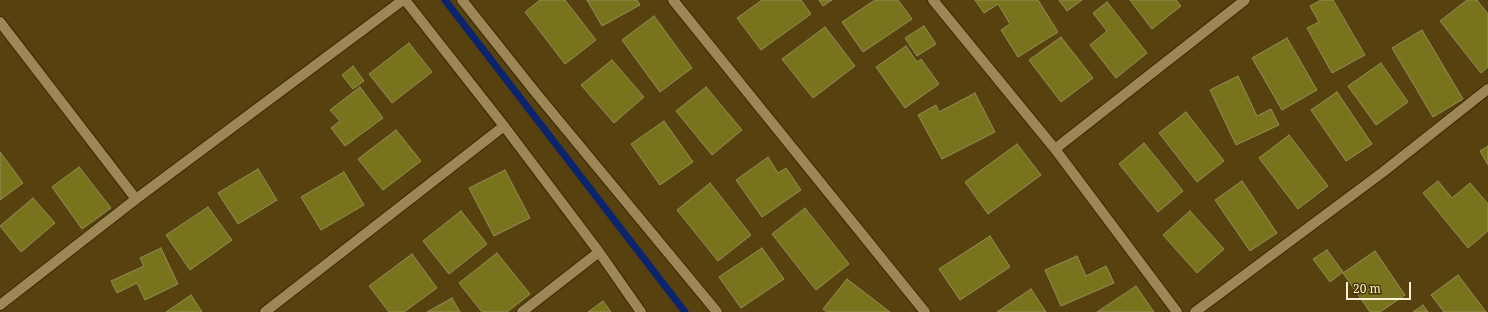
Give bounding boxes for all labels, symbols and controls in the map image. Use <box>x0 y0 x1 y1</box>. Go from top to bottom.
scale bar <box>1348 274 1413 300</box>
text: 20 m <box>1353 280 1381 297</box>

